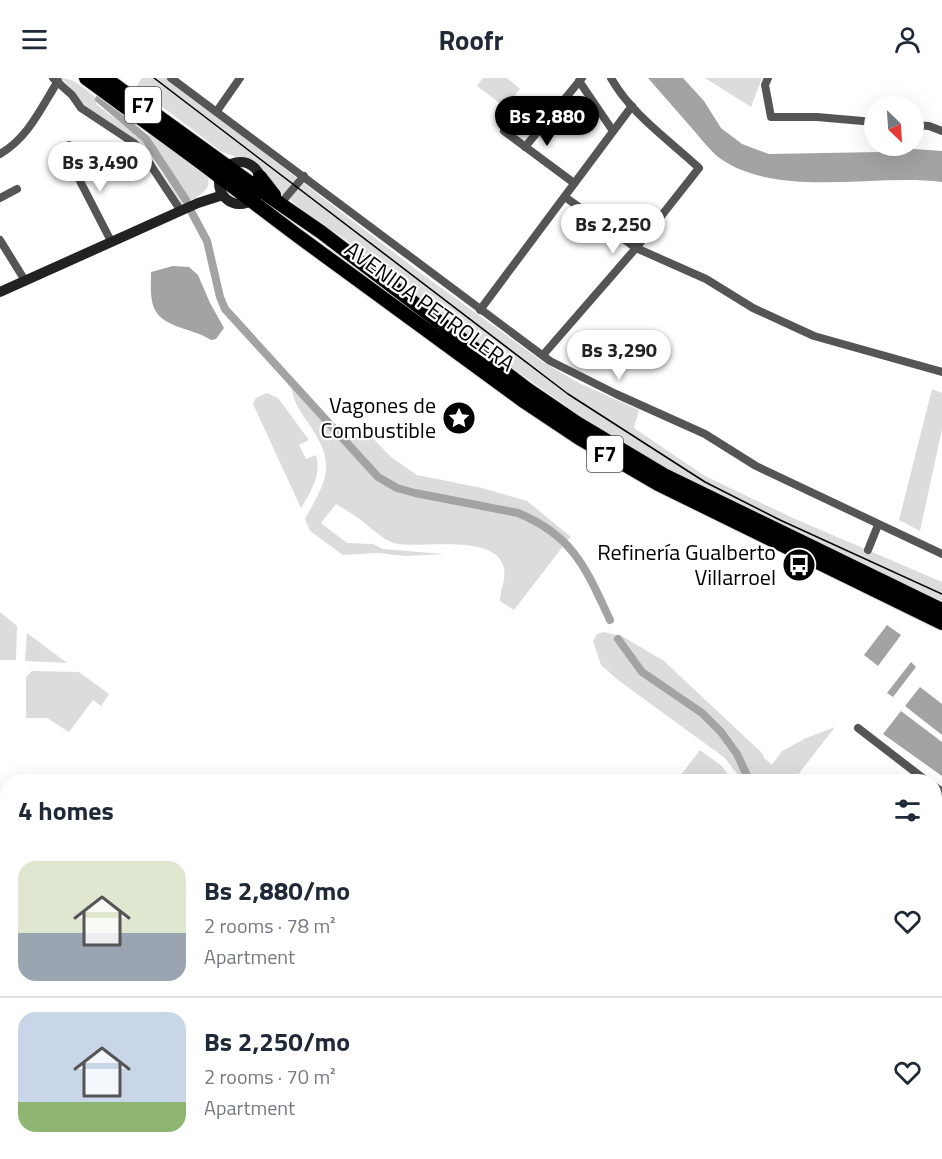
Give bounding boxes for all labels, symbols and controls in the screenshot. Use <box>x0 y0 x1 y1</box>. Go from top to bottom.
text: Roofr <box>439 19 503 60</box>
icon: menu <box>18 23 51 56</box>
icon: person <box>891 23 924 56</box>
road number: F7 <box>125 87 161 123</box>
pin: Bs 2,880 <box>485 96 609 147</box>
north arrow <box>864 96 924 156</box>
map controls <box>864 96 924 156</box>
text: Bs 2,880 <box>509 100 585 131</box>
pin: Bs 3,490 <box>38 142 162 193</box>
text: Bs 3,490 <box>62 146 138 177</box>
pin: Bs 2,250 <box>551 204 675 255</box>
text: Bs 2,250 <box>575 208 651 239</box>
street label: AVENIDA PETROLERA <box>338 232 522 380</box>
pin: Bs 3,290 <box>557 330 681 381</box>
text: Bs 3,290 <box>581 334 657 365</box>
place label: Vagones de Combustible <box>320 388 436 447</box>
place icon: Vagones de Combustible <box>441 400 477 436</box>
road number: F7 <box>587 436 623 472</box>
place label: Refinería Gualberto Villarroel <box>597 535 776 594</box>
bus stop icon: Refinería Gualberto Villarroel <box>781 547 817 583</box>
text: 4 homes <box>18 791 114 830</box>
icon: filters <box>891 794 924 827</box>
text: Bs 2,880/mo <box>204 871 350 910</box>
icon: home <box>66 885 138 957</box>
icon: heart <box>891 905 924 938</box>
text: 2 rooms · 78 m² <box>204 910 336 941</box>
text: Apartment <box>204 941 295 972</box>
text: Bs 2,250/mo <box>204 1022 350 1061</box>
icon: home <box>66 1036 138 1108</box>
icon: heart <box>891 1056 924 1089</box>
text: 2 rooms · 70 m² <box>204 1061 336 1092</box>
text: Apartment <box>204 1092 295 1123</box>

